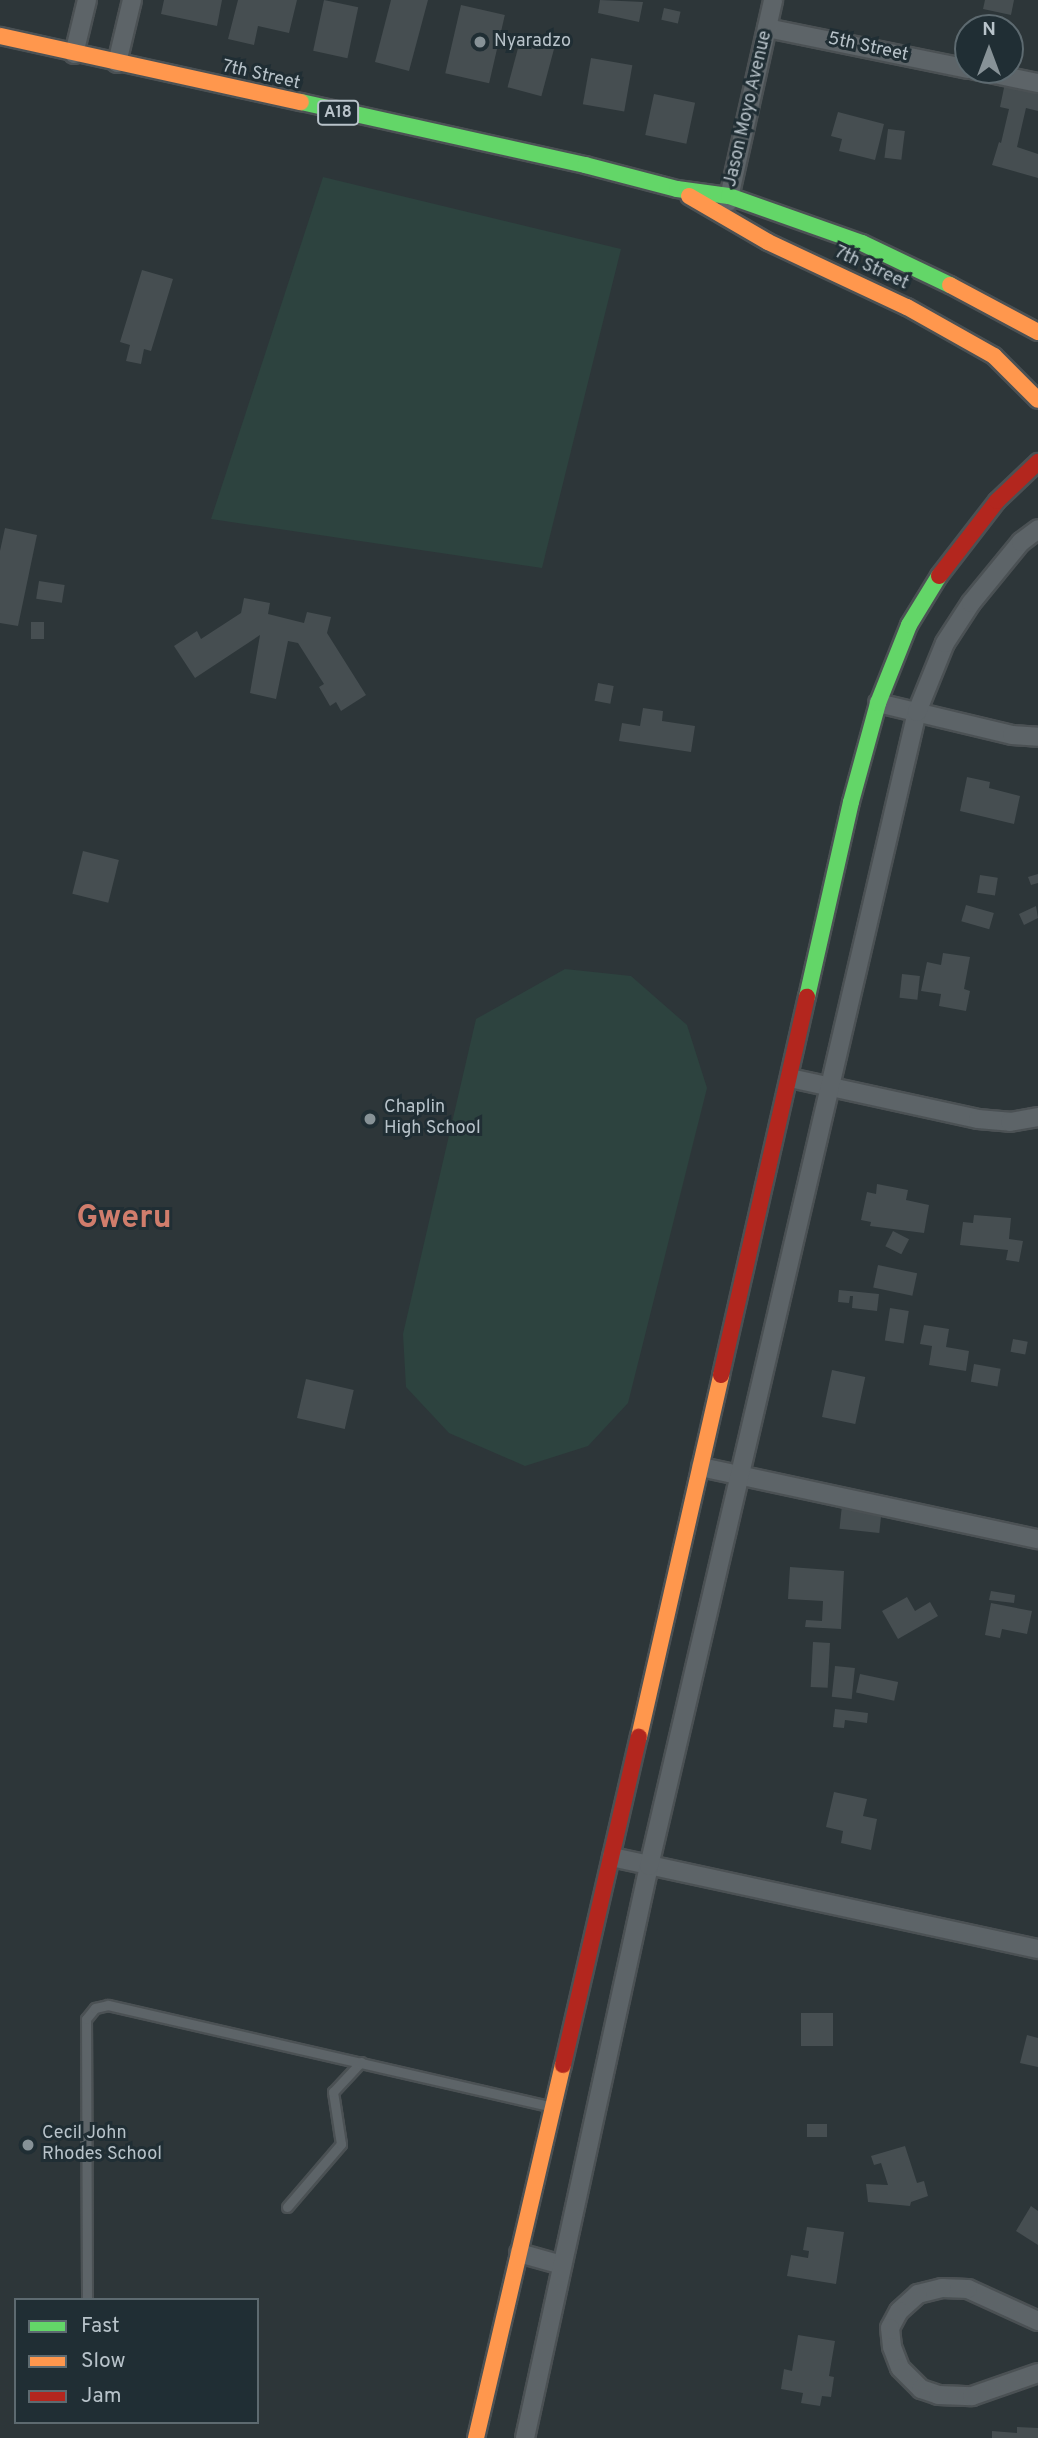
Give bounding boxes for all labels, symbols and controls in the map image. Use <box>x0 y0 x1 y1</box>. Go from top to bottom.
north arrow <box>954 14 1024 84</box>
text: N <box>982 18 996 42</box>
street label: Jason Moyo Avenue <box>720 29 778 189</box>
street label: 5th Street <box>826 29 910 67</box>
place label: Nyaradzo <box>494 31 571 53</box>
marker: Nyaradzo <box>472 34 488 50</box>
street label: 7th Street <box>220 57 302 95</box>
road number: A18 <box>317 100 359 125</box>
street label: 7th Street <box>831 242 911 296</box>
place label: Chaplin High School <box>384 1098 481 1140</box>
marker: Chaplin High School <box>362 1111 378 1127</box>
district label: Gweru <box>76 1200 172 1238</box>
place label: Cecil John Rhodes School <box>42 2124 162 2166</box>
marker: Cecil John Rhodes School <box>20 2137 36 2153</box>
legend <box>14 2298 259 2424</box>
text: Fast <box>81 2313 120 2340</box>
text: Slow <box>81 2348 126 2375</box>
text: Jam <box>81 2383 122 2410</box>

